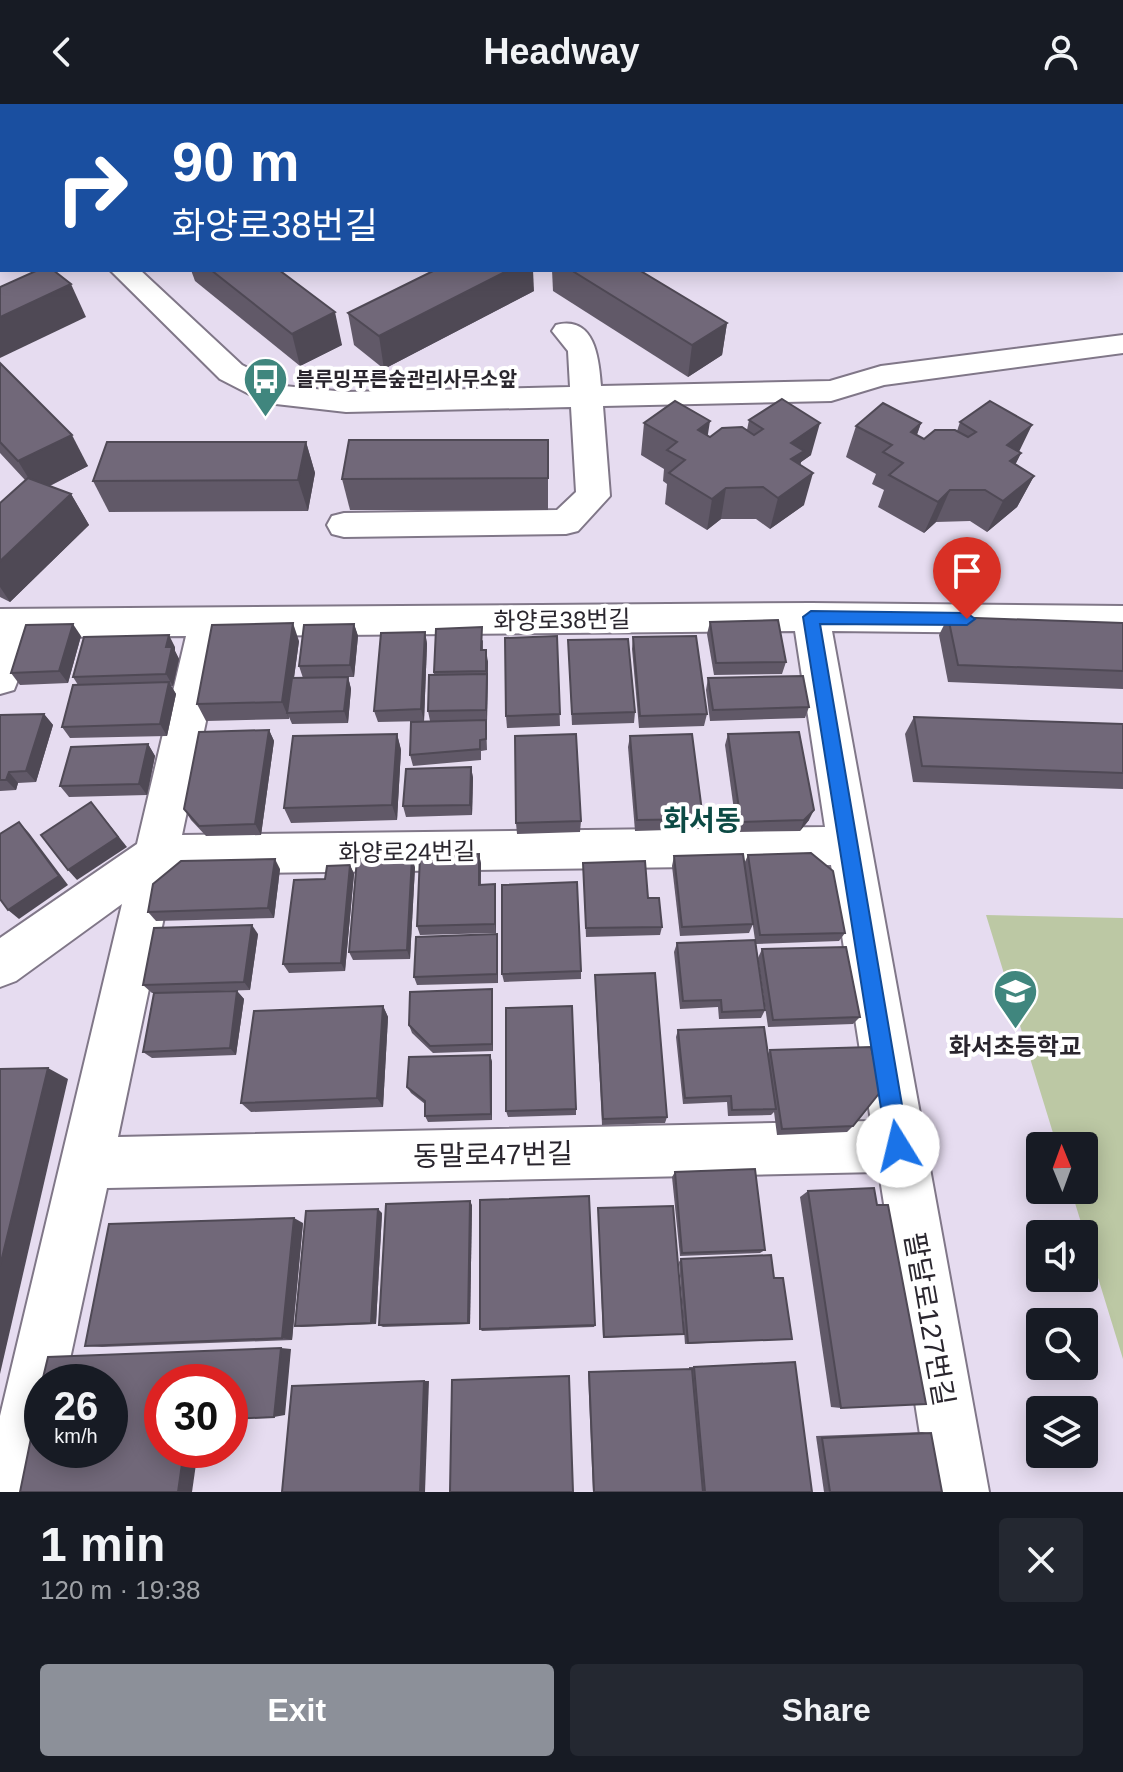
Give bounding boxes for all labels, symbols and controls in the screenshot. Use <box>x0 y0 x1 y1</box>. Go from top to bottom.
icon: back <box>40 30 84 74</box>
icon: person <box>1039 30 1083 74</box>
text: Headway <box>483 31 640 72</box>
text: 90 m <box>172 130 300 193</box>
icon: right <box>40 136 144 240</box>
text: 화양로38번길 <box>172 205 378 246</box>
bus stop icon: 블루밍푸른숲관리사무소앞 <box>241 355 289 418</box>
place label: 블루밍푸른숲관리사무소앞 <box>296 368 517 390</box>
pin <box>933 537 1001 619</box>
icon: arrive <box>945 549 989 593</box>
street label: 화양로38번길 <box>493 605 631 635</box>
district label: 화서동 <box>663 805 741 836</box>
street label: 화양로24번길 <box>338 837 476 867</box>
school or university icon: 화서초등학교 <box>991 968 1039 1031</box>
place label: 화서초등학교 <box>949 1033 1081 1060</box>
position arrow <box>856 1104 940 1188</box>
north arrow <box>1026 1132 1098 1204</box>
map controls <box>1026 1132 1098 1468</box>
street label: 동말로47번길 <box>413 1138 573 1172</box>
button: sound <box>1026 1220 1098 1292</box>
street label: 팔달로127번길 <box>898 1230 960 1408</box>
button: search <box>1026 1308 1098 1380</box>
speed limit sign: 30 <box>144 1364 248 1468</box>
text: 26 <box>54 1384 98 1428</box>
button: layers <box>1026 1396 1098 1468</box>
text: km/h <box>54 1425 98 1447</box>
text: 1 min <box>40 1518 165 1571</box>
button: close <box>999 1518 1083 1602</box>
text: 120 m · 19:38 <box>40 1575 200 1605</box>
button: Exit <box>40 1664 554 1756</box>
button: Share <box>570 1664 1083 1756</box>

